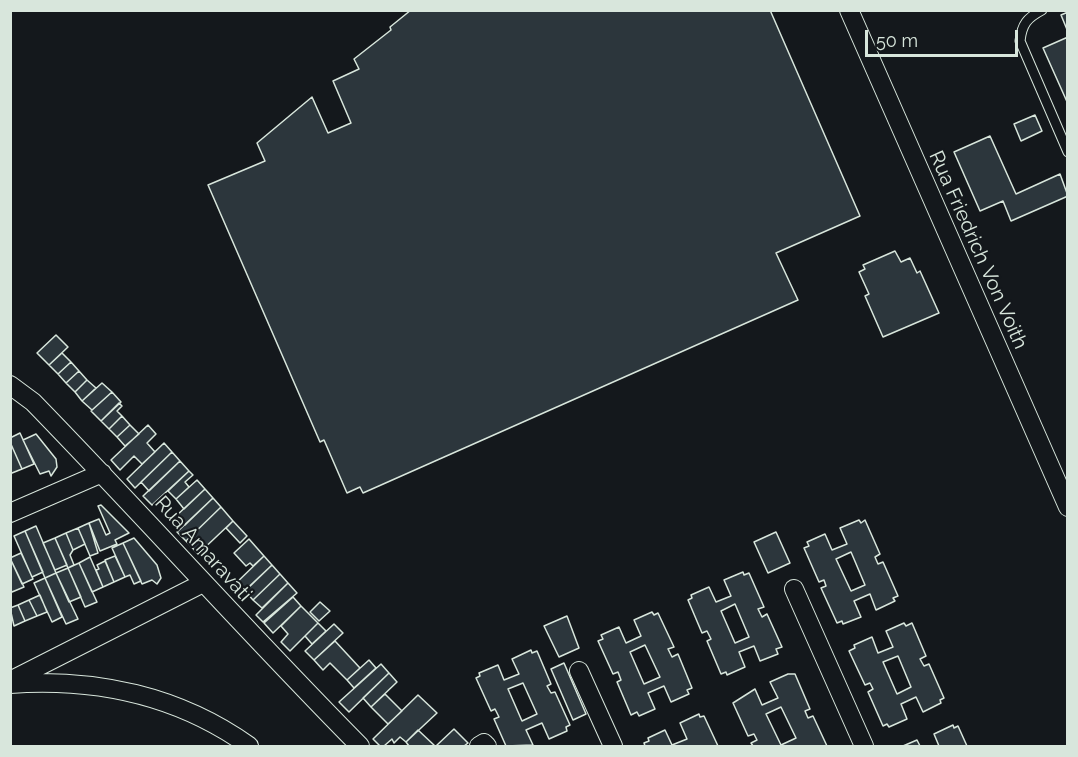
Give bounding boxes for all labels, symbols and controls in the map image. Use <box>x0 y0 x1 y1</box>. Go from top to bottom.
scale bar <box>868 18 1021 56</box>
text: 50 m <box>876 30 918 51</box>
street label: Rua Friedrich Von Voith <box>923 147 1033 353</box>
street label: Rua Amaravati <box>149 491 257 607</box>

